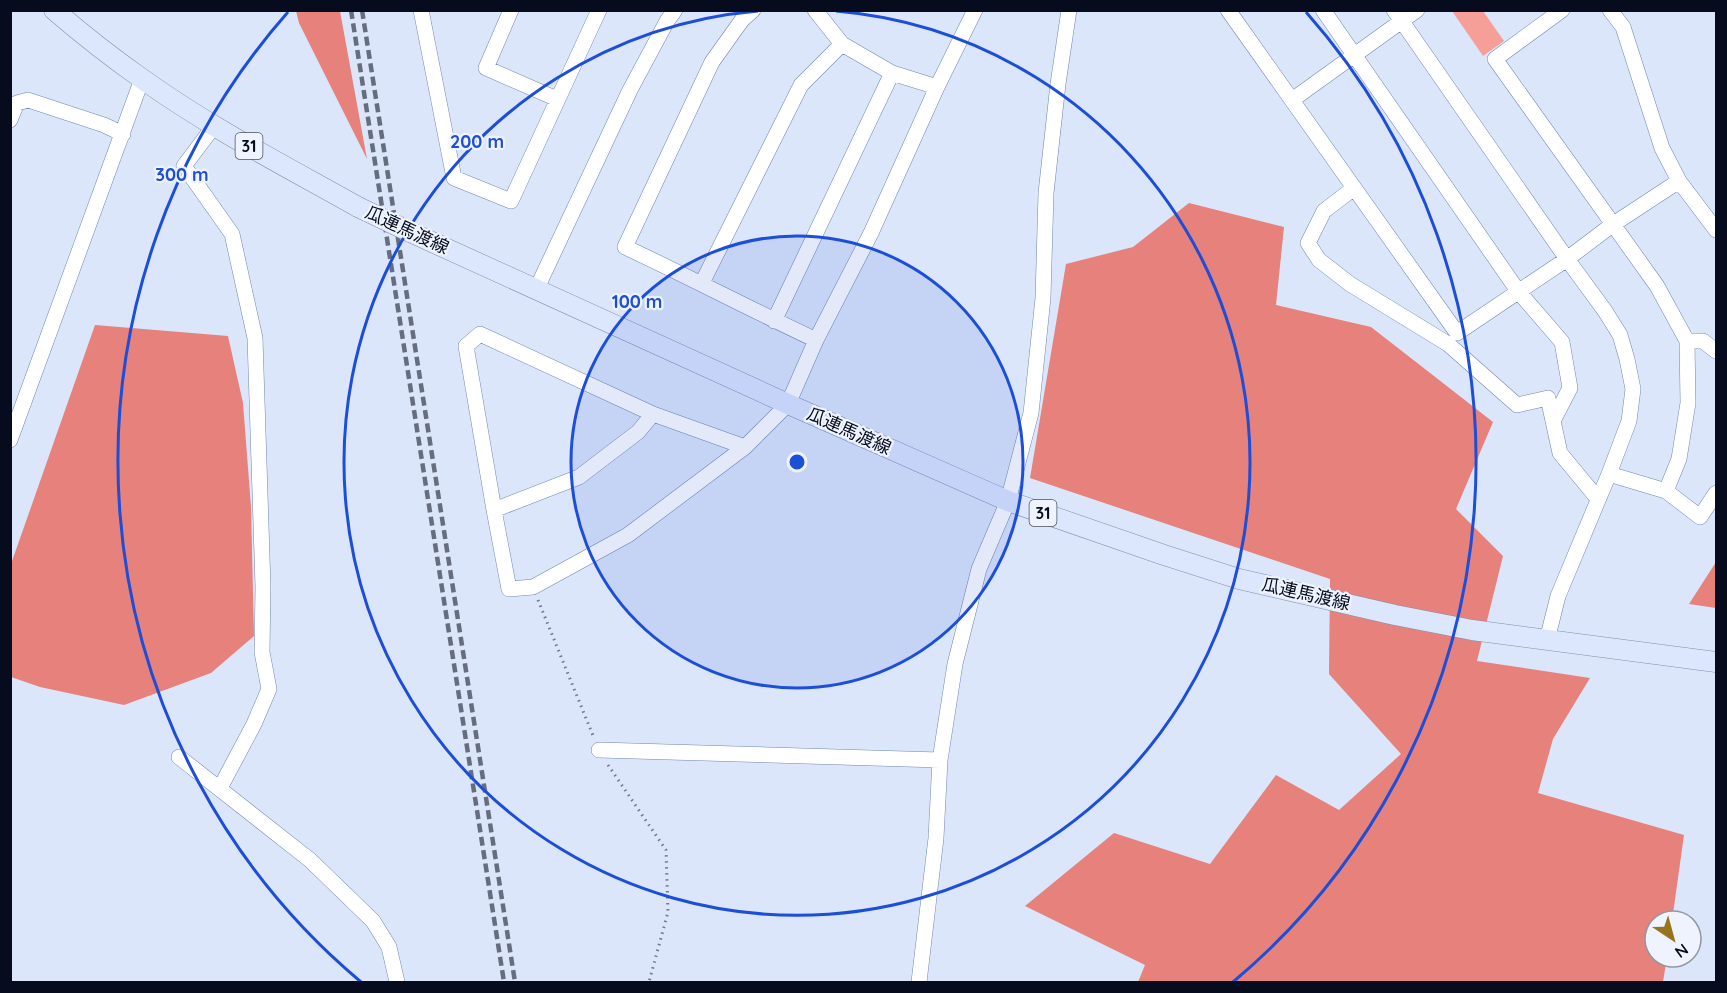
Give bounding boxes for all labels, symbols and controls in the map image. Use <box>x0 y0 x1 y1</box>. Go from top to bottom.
text: 200 m <box>450 130 504 153</box>
road number: 31 <box>236 133 262 159</box>
text: 300 m <box>155 163 209 186</box>
street label: 瓜連馬渡線 <box>362 200 453 259</box>
text: 100 m <box>612 290 662 313</box>
street label: 瓜連馬渡線 <box>803 402 895 459</box>
centre of rings <box>787 452 807 472</box>
road number: 31 <box>1030 500 1056 526</box>
street label: 瓜連馬渡線 <box>1260 572 1353 615</box>
north arrow <box>1643 909 1703 969</box>
text: N <box>1671 940 1692 963</box>

